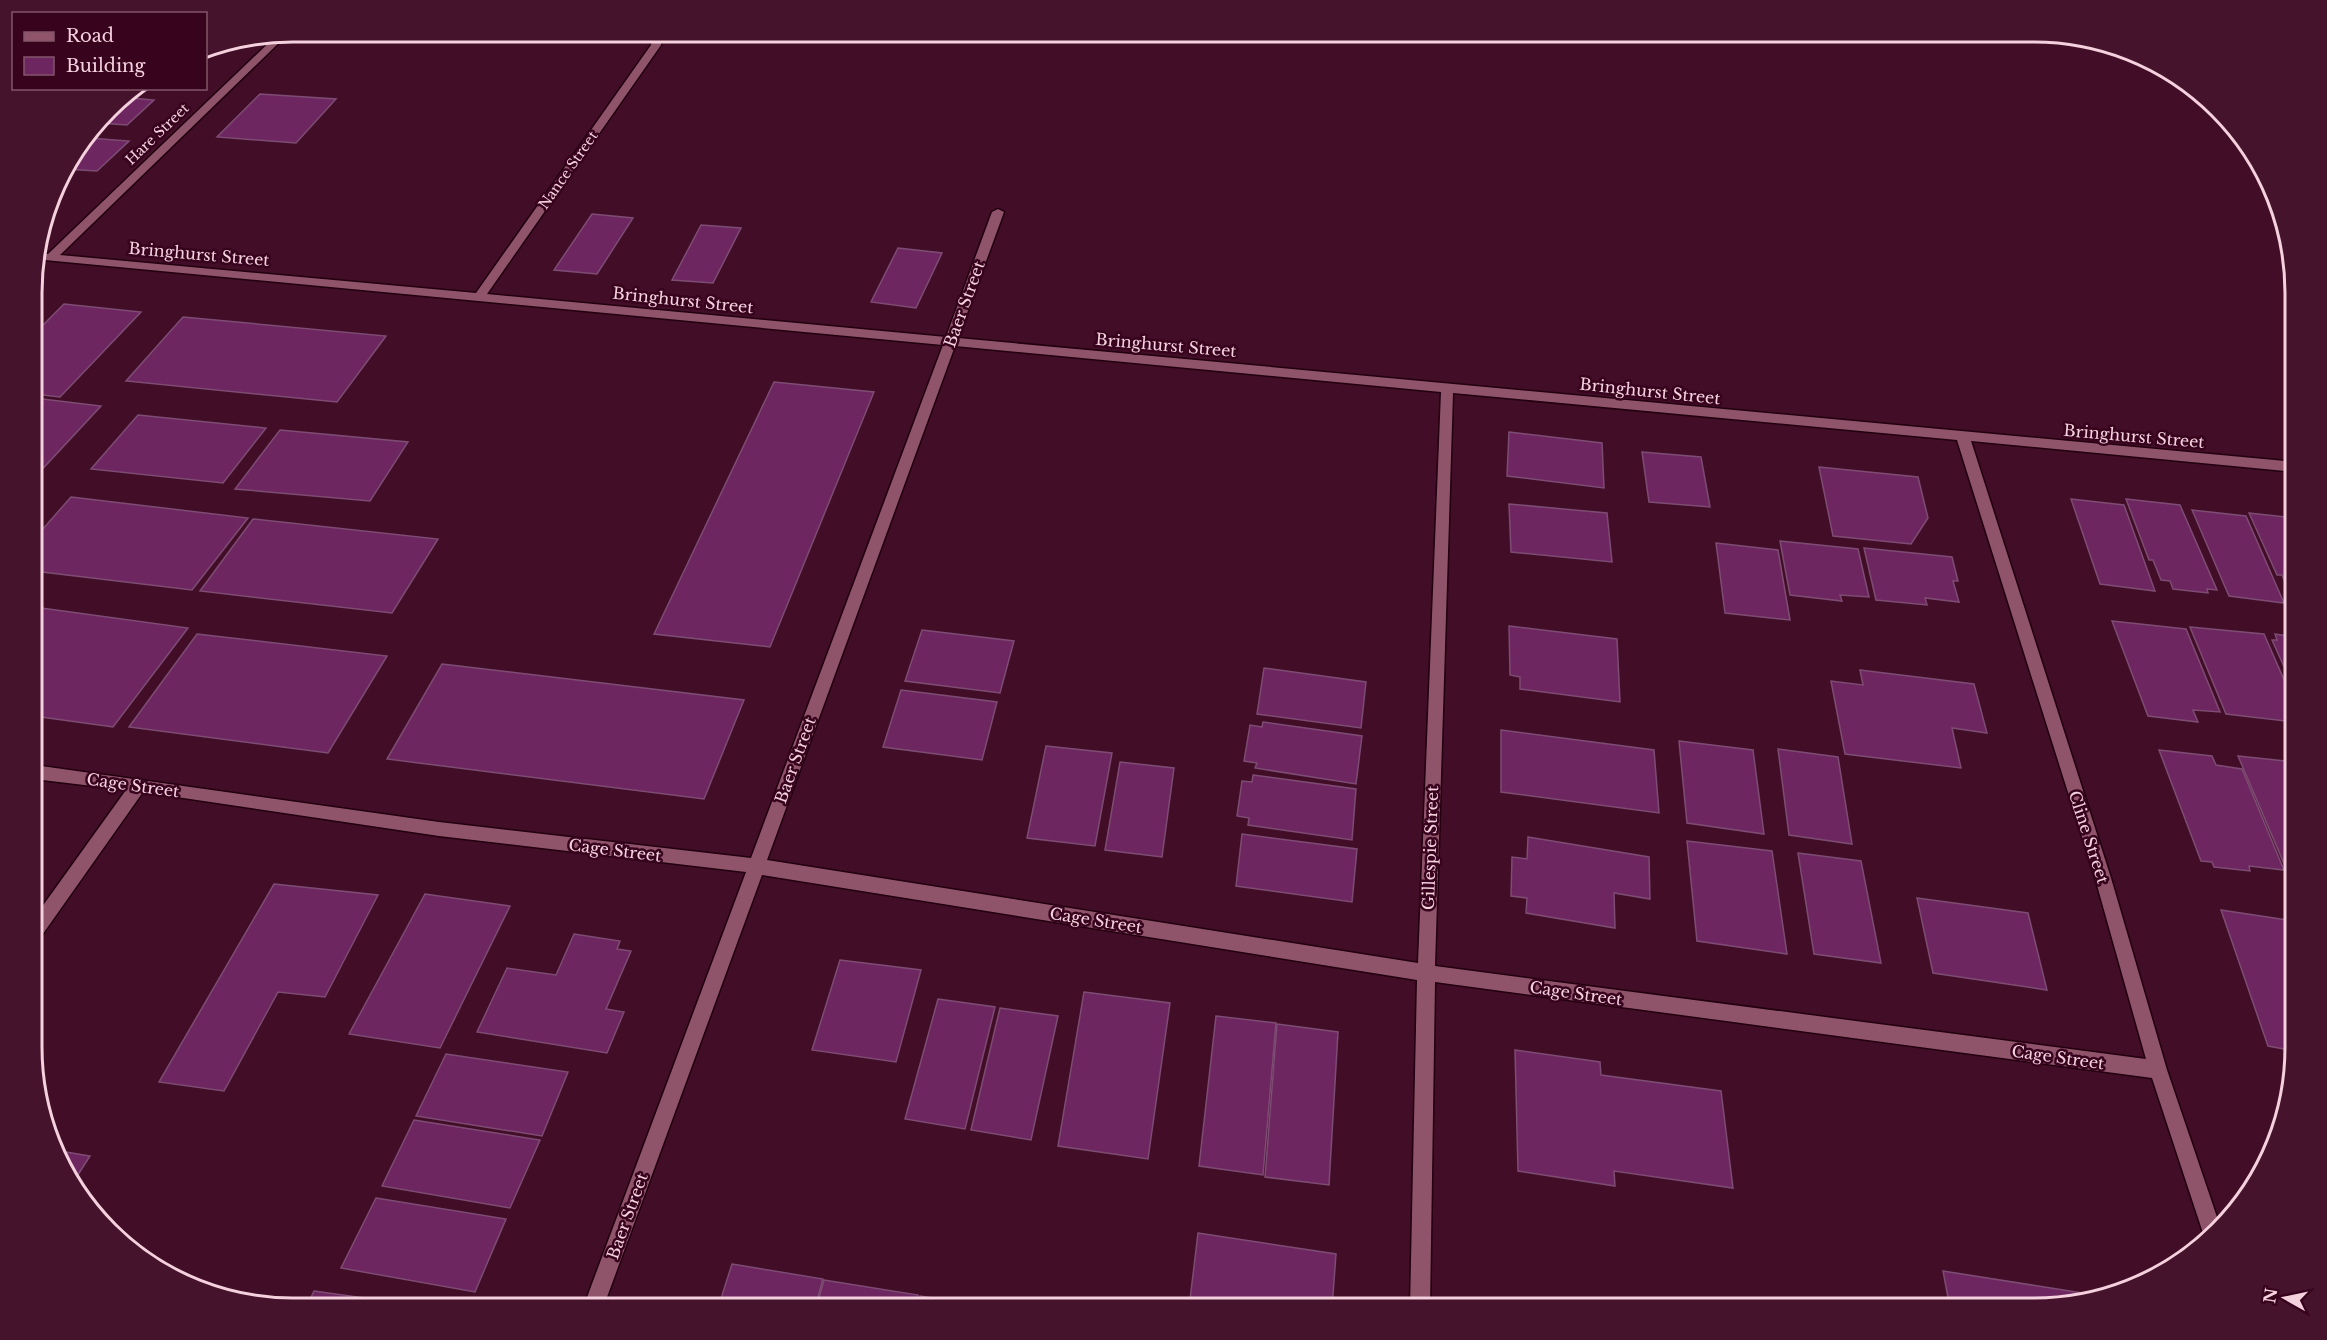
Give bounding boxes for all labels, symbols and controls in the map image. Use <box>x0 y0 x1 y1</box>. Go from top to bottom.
legend <box>12 12 207 90</box>
text: Road <box>66 25 114 47</box>
text: Building <box>66 55 145 77</box>
street label: Hare Street <box>121 99 193 169</box>
street label: Nance Street <box>534 127 602 213</box>
street label: Bringhurst Street <box>128 238 270 270</box>
street label: Baer Street <box>939 258 989 350</box>
street label: Bringhurst Street <box>612 283 754 317</box>
street label: Bringhurst Street <box>1095 329 1237 361</box>
street label: Bringhurst Street <box>1579 374 1721 408</box>
street label: Bringhurst Street <box>2063 420 2205 452</box>
street label: Baer Street <box>770 714 820 806</box>
street label: Cage Street <box>86 769 180 801</box>
street label: Gillespie Street <box>1418 785 1442 911</box>
street label: Cline Street <box>2065 788 2113 886</box>
street label: Cage Street <box>568 834 662 866</box>
street label: Cage Street <box>1048 903 1144 937</box>
street label: Cage Street <box>1529 977 1623 1009</box>
street label: Cage Street <box>2011 1041 2105 1073</box>
street label: Baer Street <box>602 1170 652 1262</box>
north arrow <box>2255 1268 2315 1328</box>
text: N <box>2259 1287 2281 1305</box>

